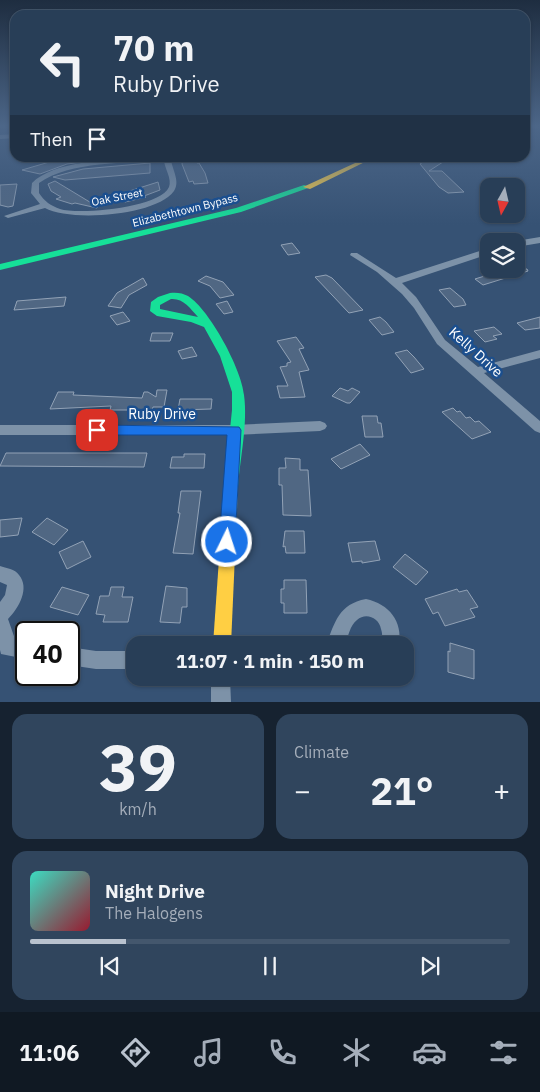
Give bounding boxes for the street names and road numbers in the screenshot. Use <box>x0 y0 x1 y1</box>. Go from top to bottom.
street label: Oak Street <box>90 185 144 209</box>
street label: Elizabethtown Bypass <box>131 190 239 230</box>
street label: Kelly Drive <box>445 323 507 381</box>
street label: Ruby Drive <box>128 405 196 423</box>

